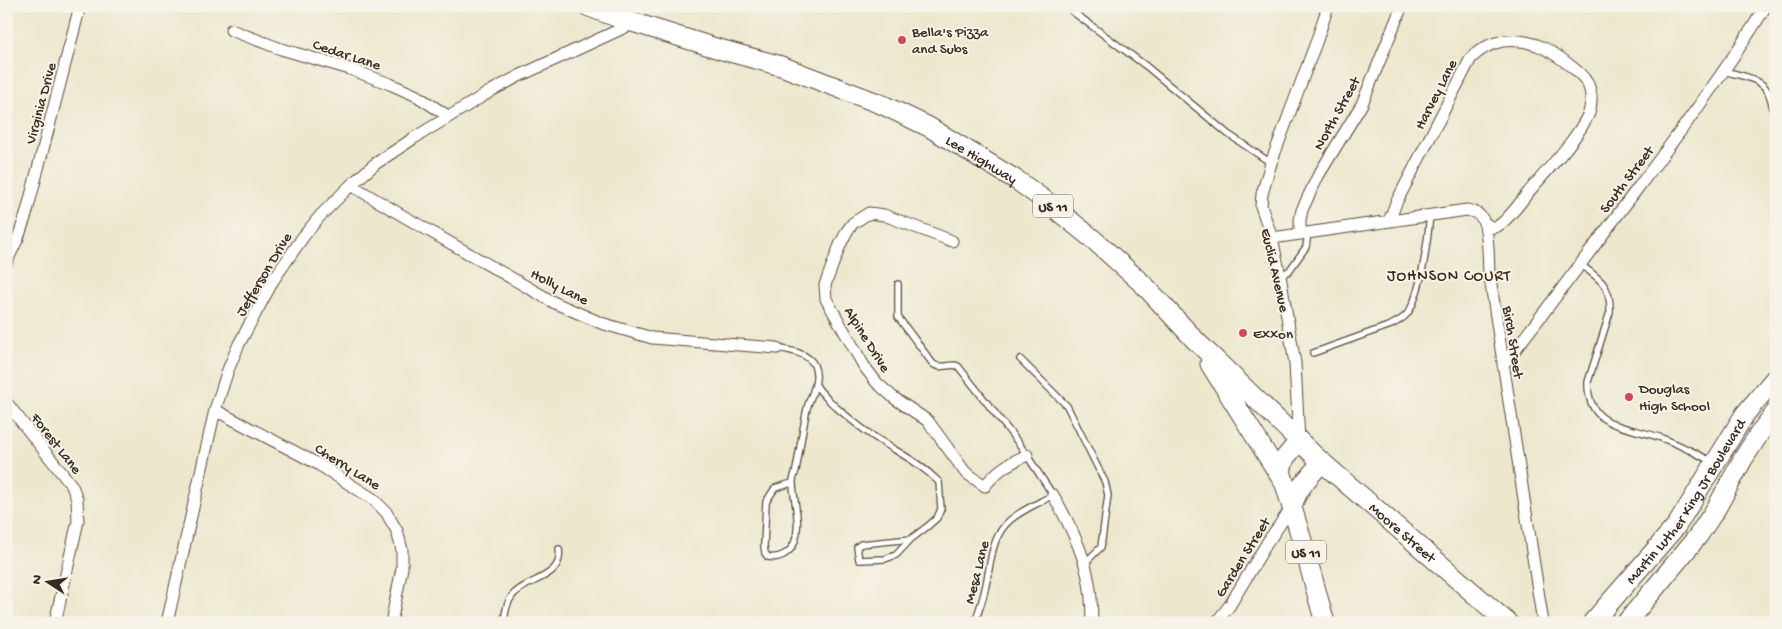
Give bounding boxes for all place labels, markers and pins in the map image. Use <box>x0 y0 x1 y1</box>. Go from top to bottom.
place label: Bella's Pizza and Subs <box>911 24 989 59</box>
marker: Bella's Pizza and Subs <box>896 34 908 46</box>
place label: Exxon <box>1253 326 1293 344</box>
marker: Exxon <box>1237 327 1249 339</box>
place label: Douglas High School <box>1638 381 1710 416</box>
marker: Douglas High School <box>1623 391 1635 403</box>

